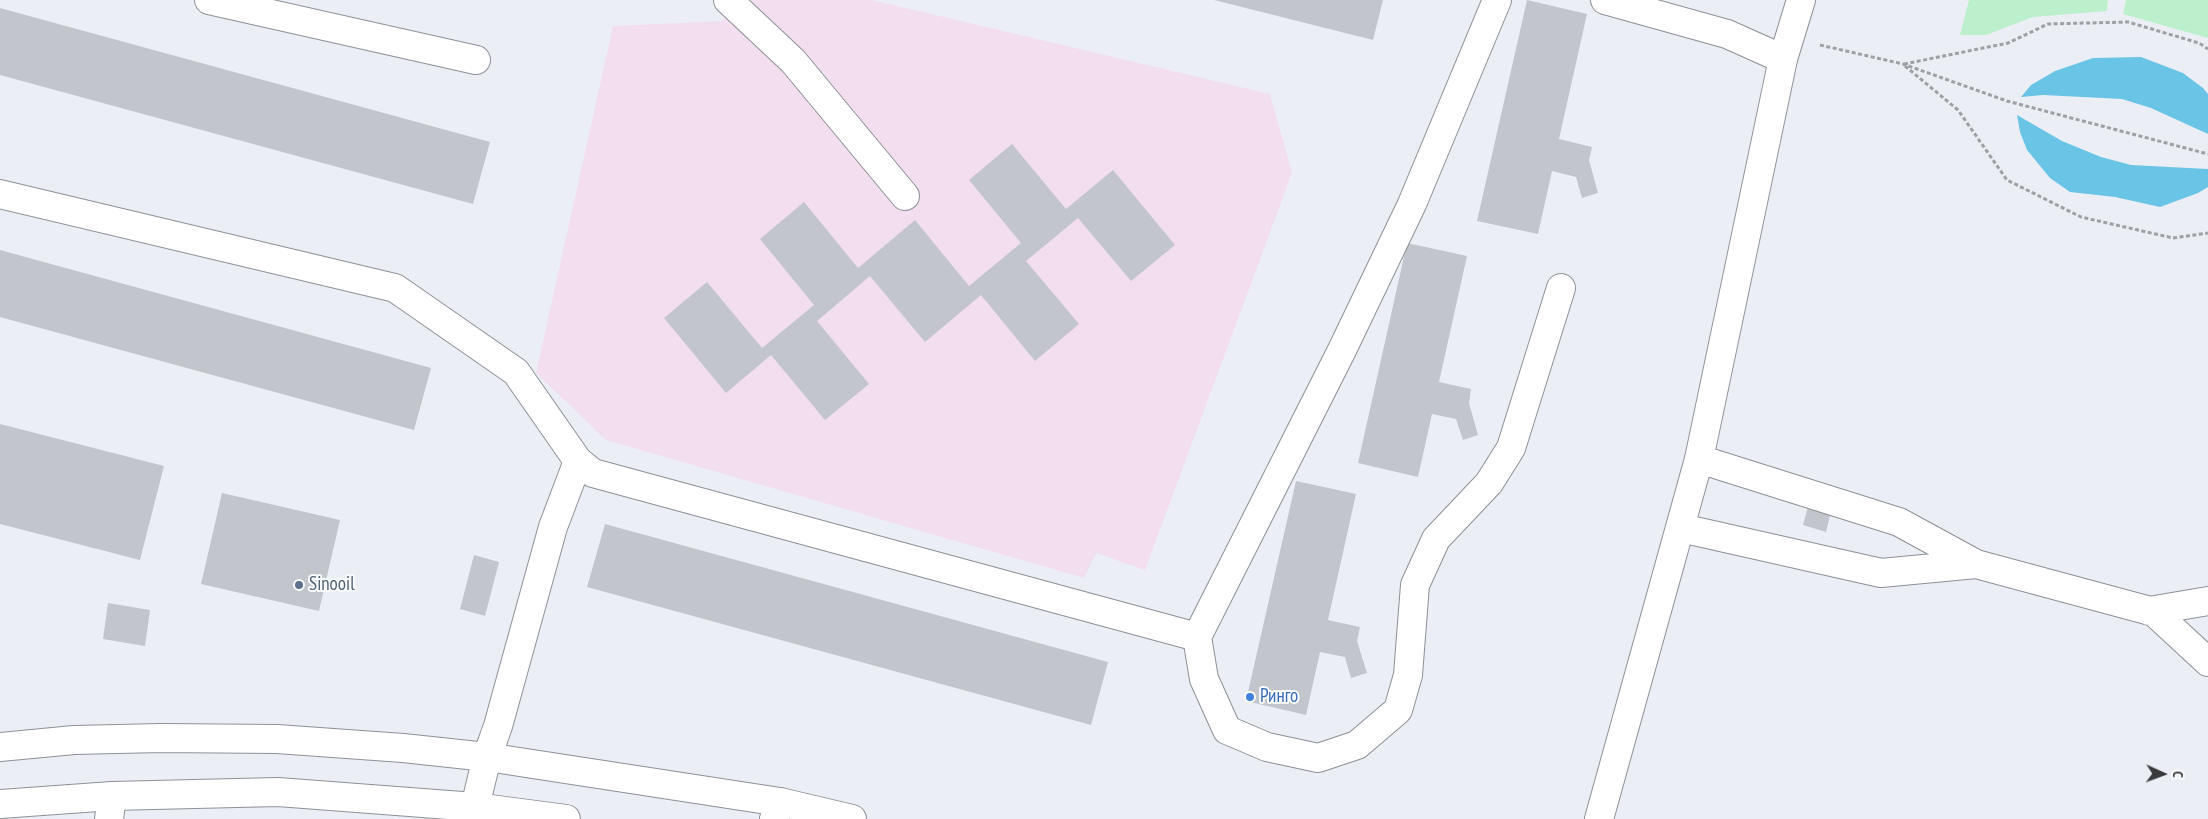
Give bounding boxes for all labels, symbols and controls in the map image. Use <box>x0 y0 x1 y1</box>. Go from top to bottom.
place label: Sinooil <box>309 574 355 596</box>
marker: Sinooil <box>293 579 305 591</box>
place label: Ринго <box>1260 686 1298 708</box>
marker: Ринго <box>1244 691 1256 703</box>
north arrow <box>2138 749 2188 799</box>
text: С <box>2169 771 2187 778</box>

